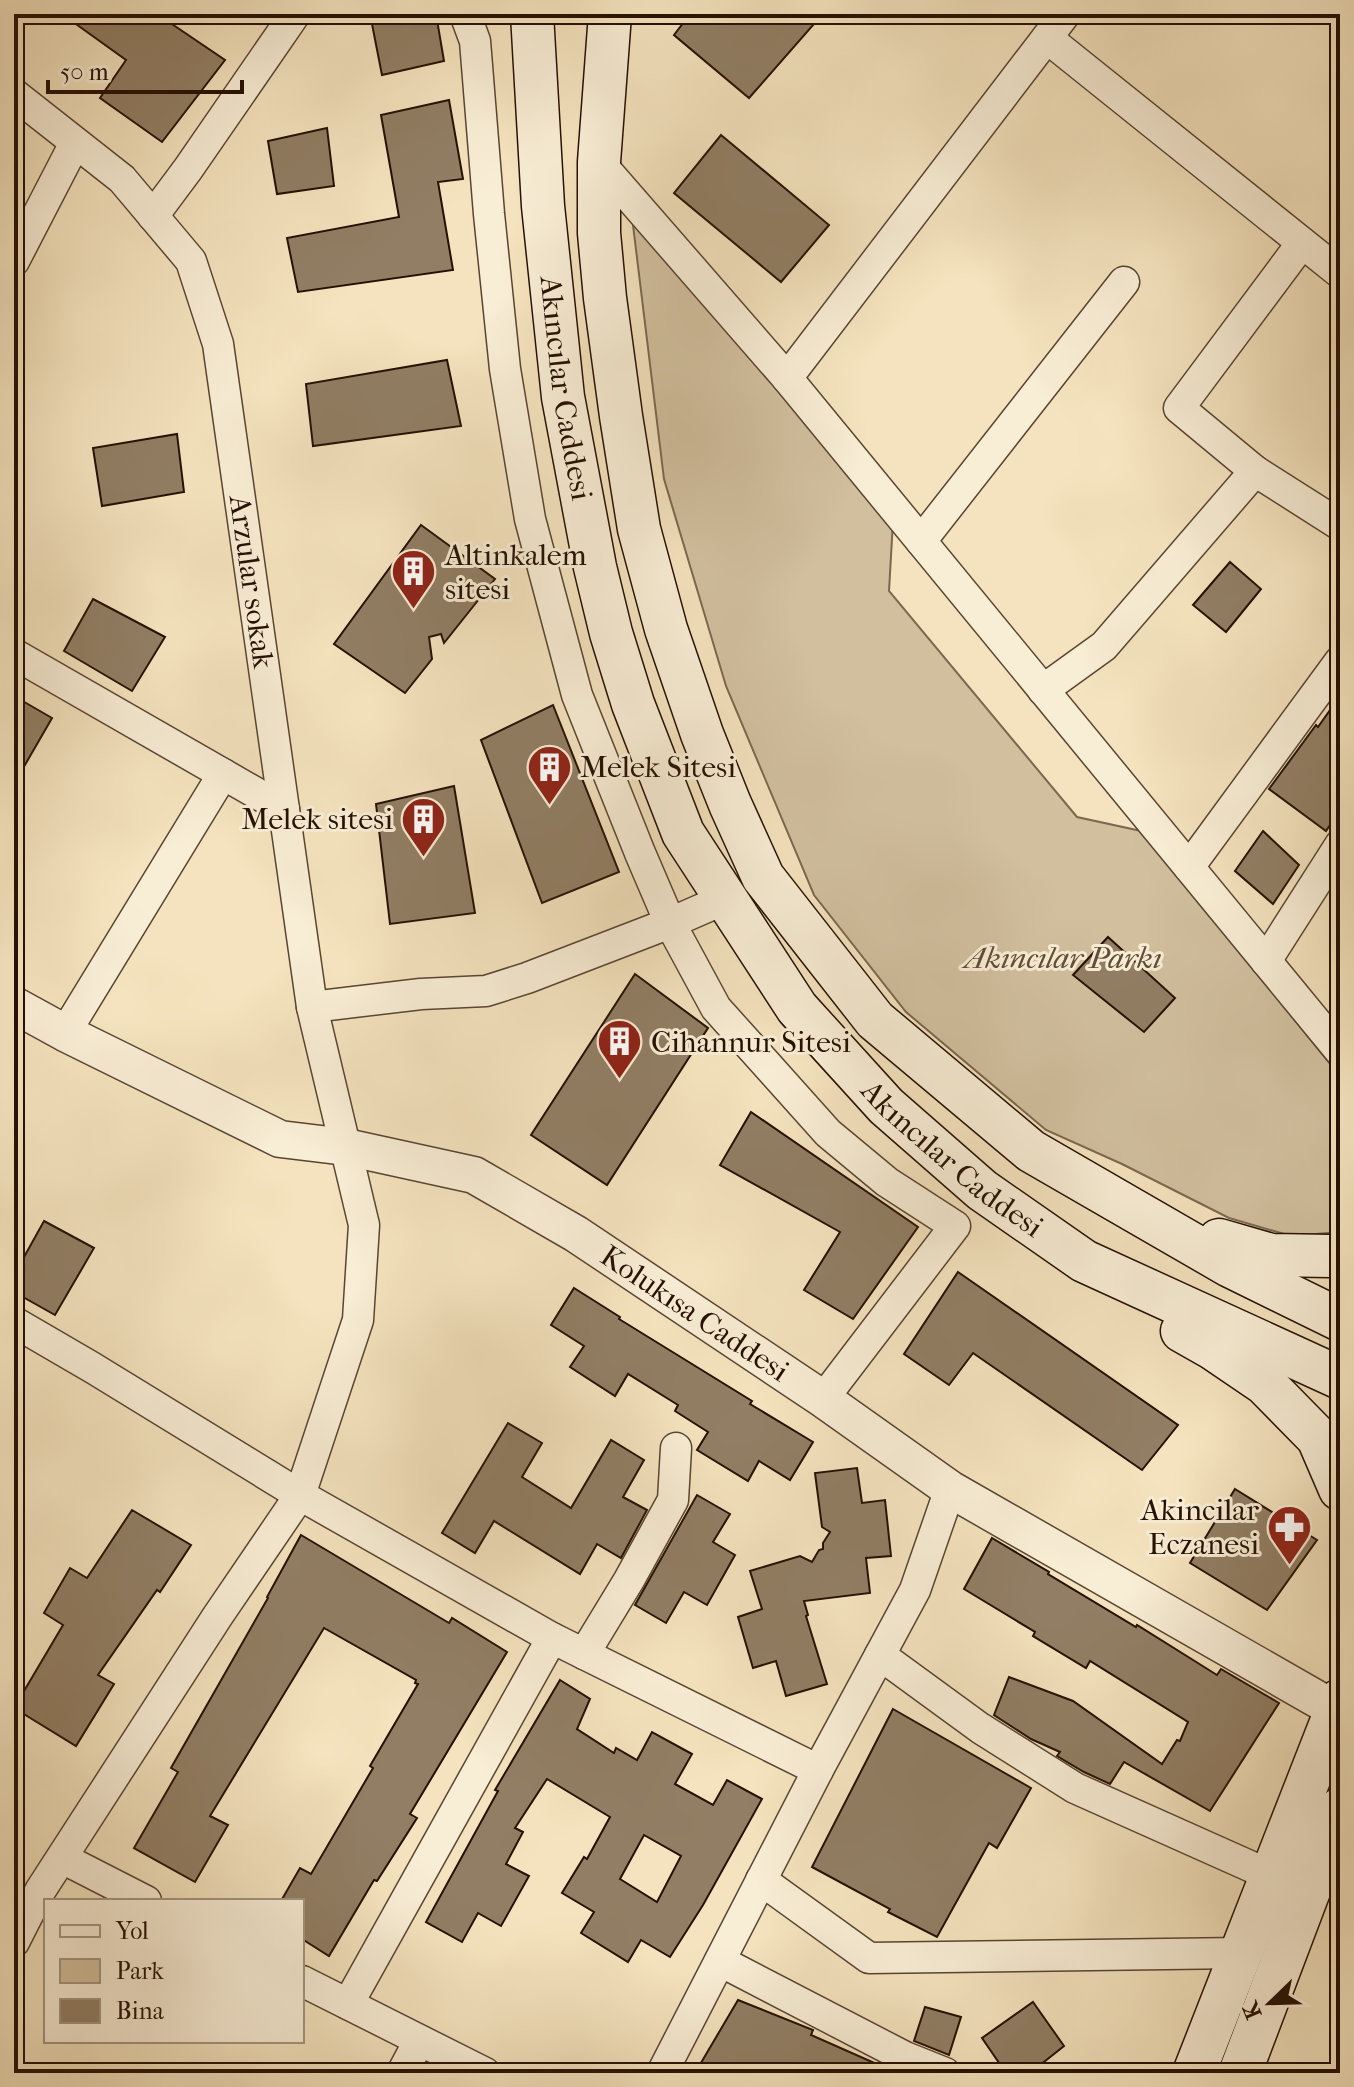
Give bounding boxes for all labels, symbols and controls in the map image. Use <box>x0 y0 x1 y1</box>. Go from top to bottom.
scale bar <box>48 44 242 94</box>
text: 50 m <box>60 58 109 86</box>
street label: Akıncılar Caddesi <box>533 273 600 503</box>
street label: Arzular sokak <box>222 492 281 671</box>
place label: Altinkalem sitesi <box>444 538 587 607</box>
building icon: Altinkalem sitesi <box>390 548 438 611</box>
building icon: Melek Sitesi <box>525 743 573 806</box>
place label: Melek Sitesi <box>580 750 736 785</box>
building icon: Melek sitesi <box>400 795 448 858</box>
place label: Melek sitesi <box>241 802 393 837</box>
park label: Akıncılar Parkı <box>960 941 1162 976</box>
building icon: Cihannur Sitesi <box>596 1018 644 1081</box>
place label: Cihannur Sitesi <box>651 1025 851 1060</box>
street label: Akıncılar Caddesi <box>853 1073 1050 1245</box>
street label: Kolukısa Caddesi <box>594 1238 795 1389</box>
place label: Akincilar Eczanesi <box>1140 1493 1259 1562</box>
pharmacy icon: Akincilar Eczanesi <box>1266 1503 1314 1566</box>
legend <box>44 1899 304 2043</box>
text: Yol <box>115 1917 149 1945</box>
text: Park <box>116 1957 164 1985</box>
north arrow <box>1230 1963 1310 2043</box>
text: K <box>1237 1996 1268 2023</box>
text: Bina <box>116 1997 165 2025</box>

